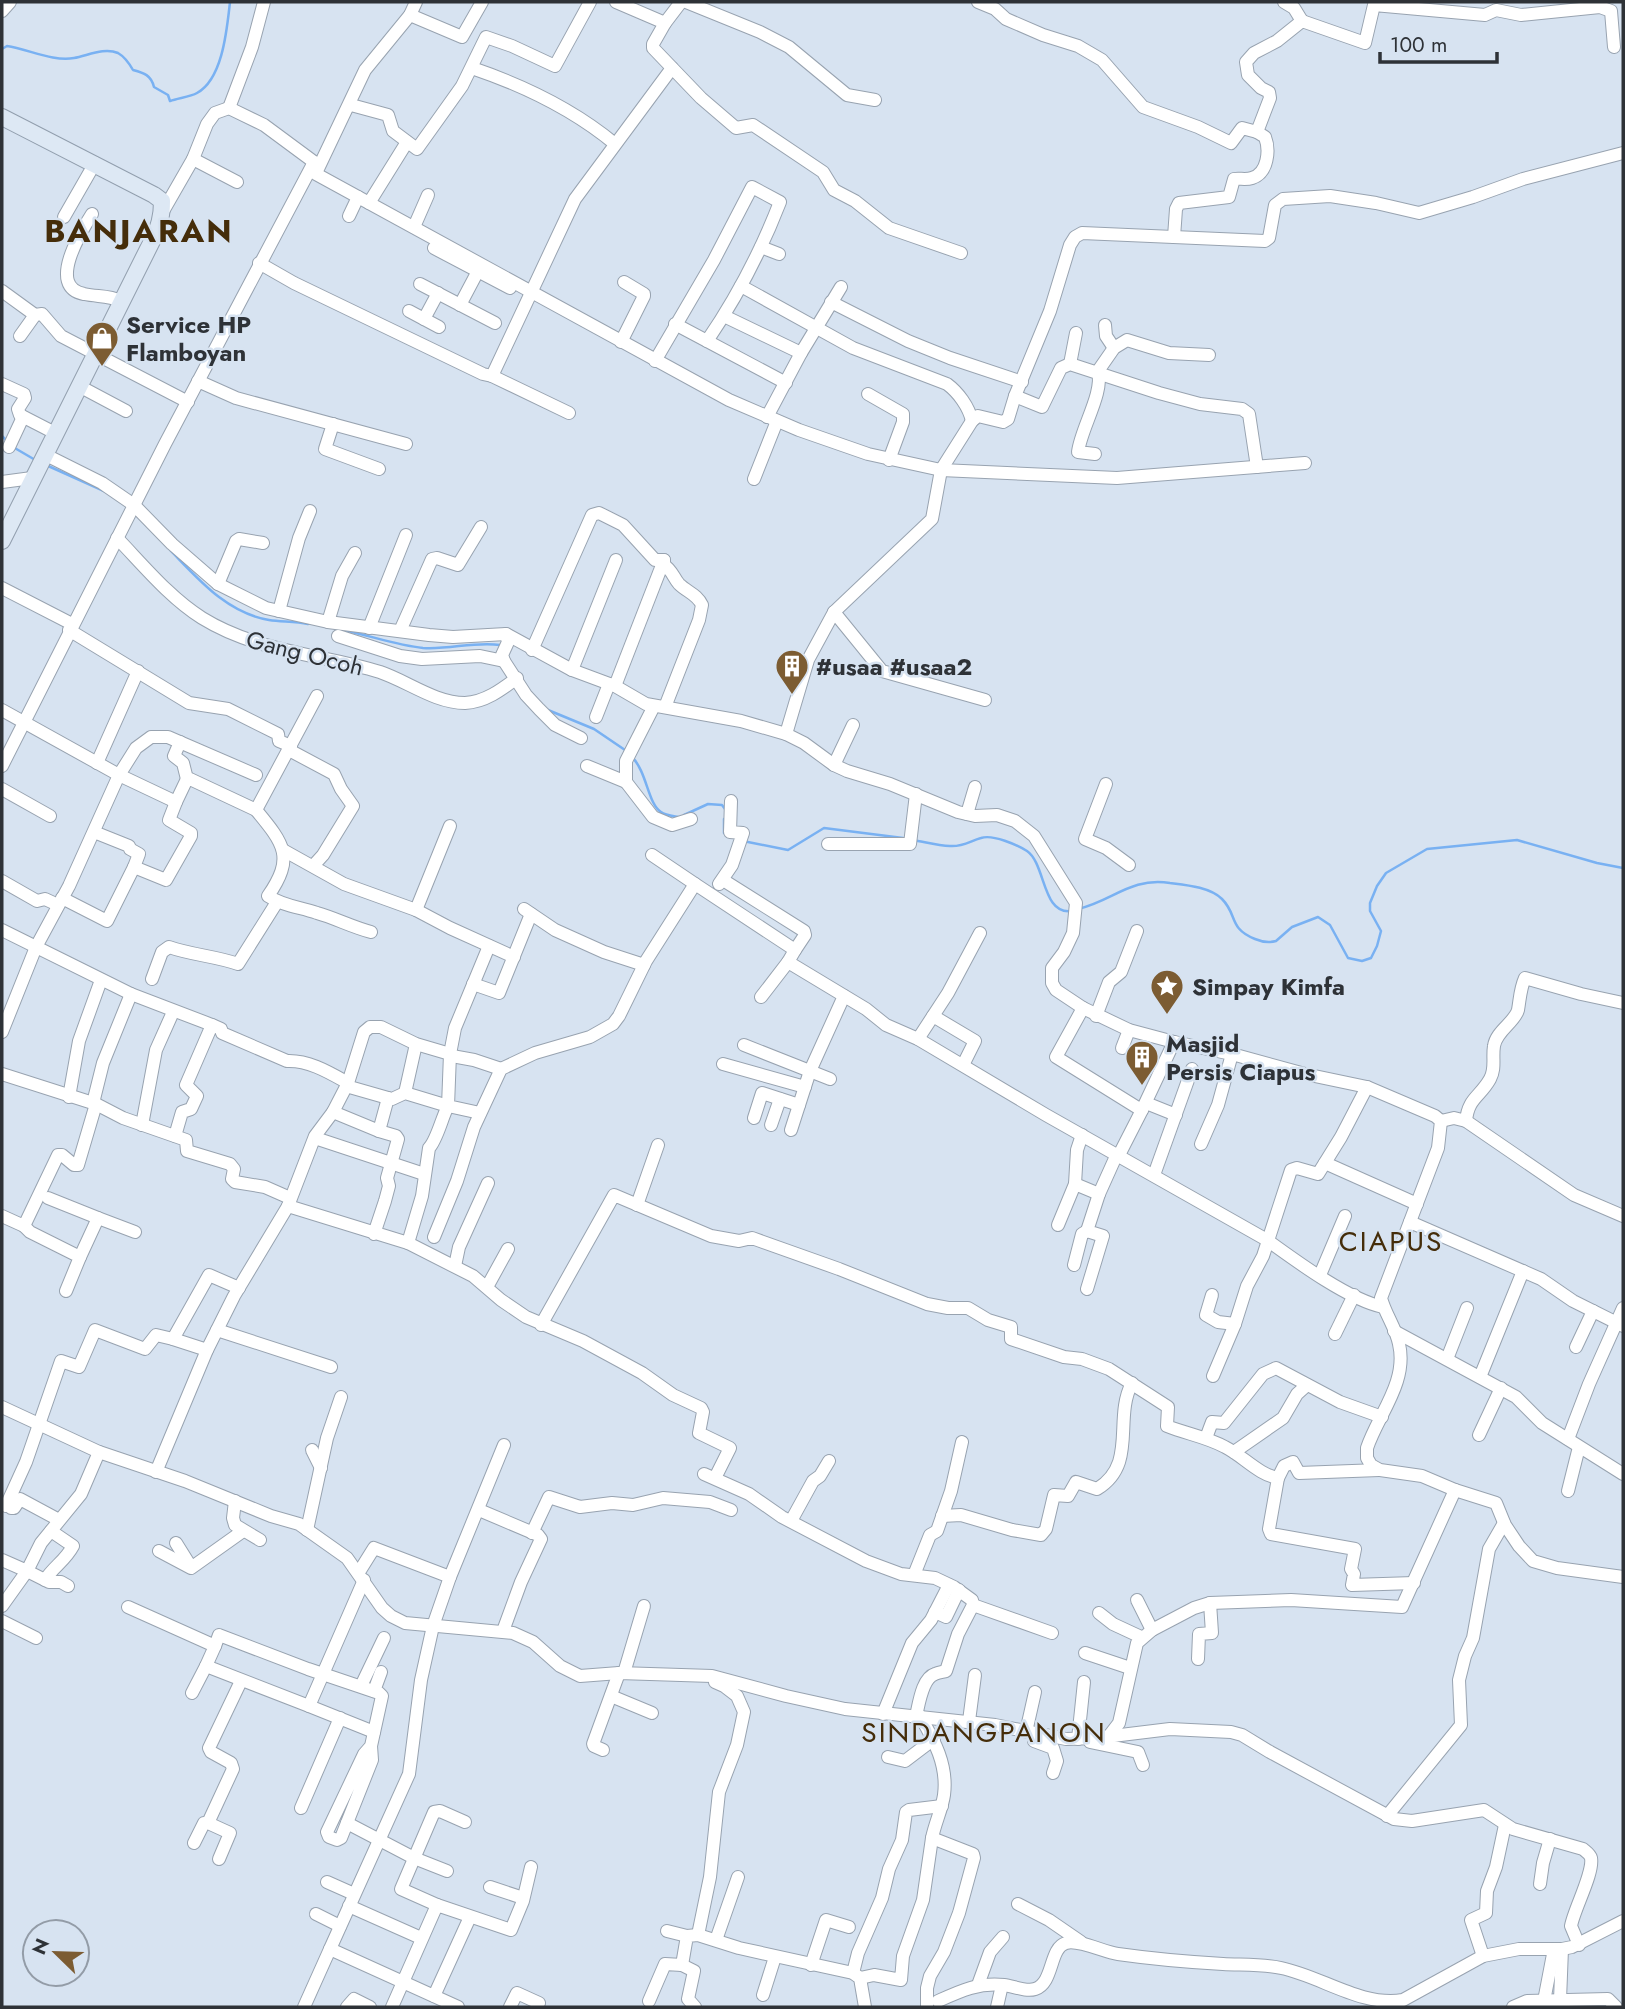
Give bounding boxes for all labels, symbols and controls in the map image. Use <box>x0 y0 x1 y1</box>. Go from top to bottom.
scale bar <box>1380 21 1497 65</box>
text: 100 m <box>1390 30 1447 60</box>
district label: BANJARAN <box>44 208 234 254</box>
place label: Service HP Flamboyan <box>126 307 251 370</box>
shop icon: Service HP Flamboyan <box>83 319 121 368</box>
street label: Gang Ocoh <box>243 622 367 684</box>
building icon: #usaa #usaa2 <box>773 647 811 696</box>
place label: #usaa #usaa2 <box>816 649 972 684</box>
place icon: Simpay Kimfa <box>1148 967 1186 1016</box>
place label: Simpay Kimfa <box>1192 969 1345 1004</box>
place label: Masjid Persis Ciapus <box>1166 1026 1316 1089</box>
building icon: Masjid Persis Ciapus <box>1123 1038 1161 1087</box>
district label: CIAPUS <box>1339 1221 1443 1262</box>
district label: SINDANGPANON <box>861 1712 1107 1753</box>
north arrow <box>21 1918 91 1988</box>
text: N <box>25 1934 56 1959</box>

